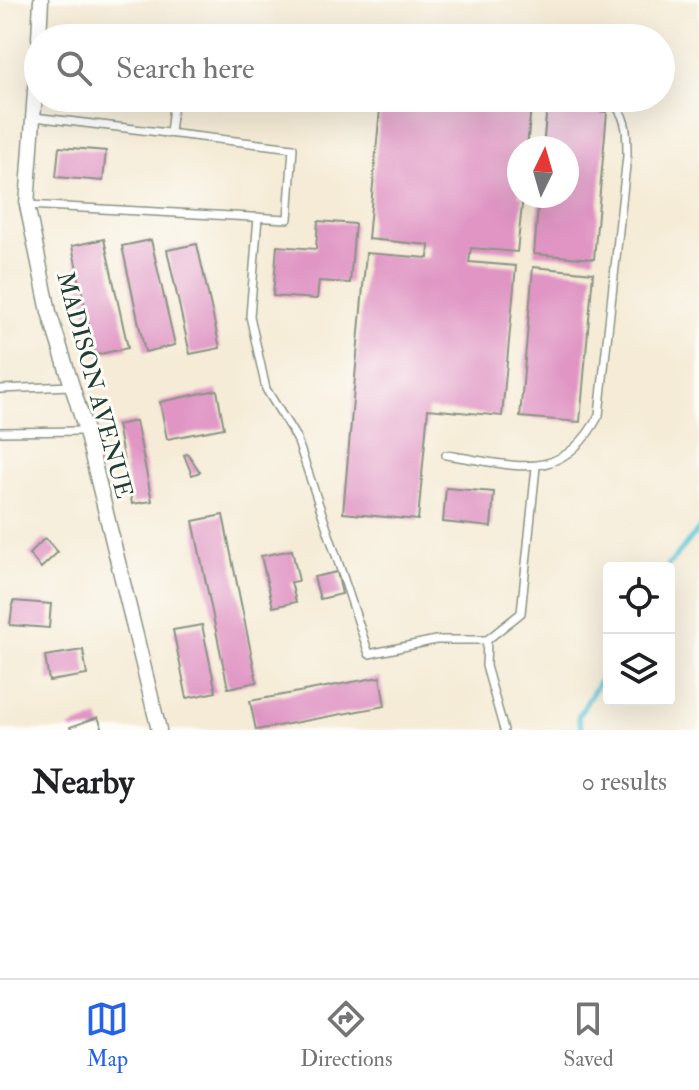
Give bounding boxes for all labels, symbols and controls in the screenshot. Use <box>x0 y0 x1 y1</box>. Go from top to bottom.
search box <box>24 24 675 112</box>
icon: search <box>52 46 96 90</box>
text: Search here <box>116 50 255 87</box>
north arrow <box>507 136 579 208</box>
street label: MADISON AVENUE <box>49 268 140 502</box>
map controls <box>603 562 675 706</box>
button: locate <box>603 562 675 634</box>
button: layers <box>603 634 675 706</box>
text: Nearby <box>32 761 134 804</box>
text: 0 results <box>582 766 667 798</box>
tab: Map <box>85 997 129 1073</box>
tab: Directions <box>300 997 393 1073</box>
tab: Saved <box>563 997 614 1073</box>

